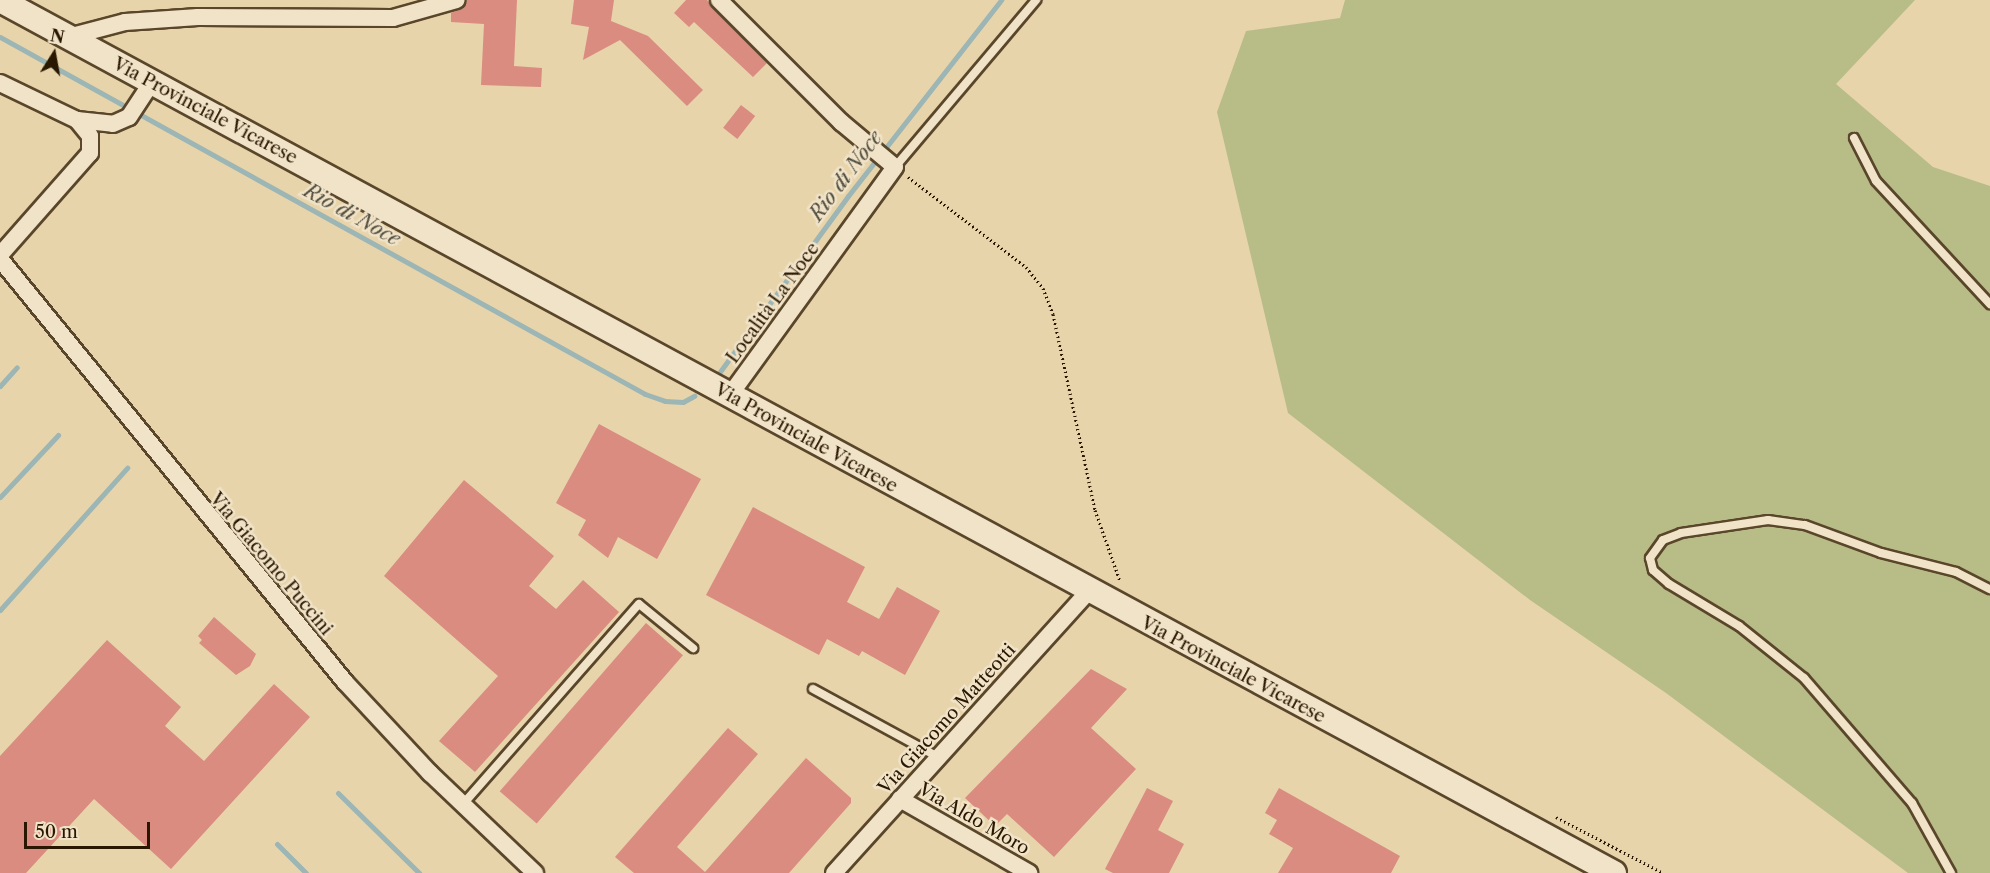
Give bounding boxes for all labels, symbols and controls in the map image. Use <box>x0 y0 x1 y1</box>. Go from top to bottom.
north arrow <box>24 24 84 84</box>
text: N <box>49 25 66 47</box>
street label: Via Provinciale Vicarese <box>109 53 301 169</box>
water label: Rio di Noce <box>804 126 888 226</box>
water label: Rio di Noce <box>300 179 404 251</box>
street label: Località La Noce <box>722 238 824 368</box>
street label: Via Provinciale Vicarese <box>711 379 901 497</box>
street label: Via Giacomo Puccini <box>205 488 337 640</box>
street label: Via Provinciale Vicarese <box>1137 612 1329 728</box>
street label: Via Giacomo Matteotti <box>874 639 1020 799</box>
street label: Via Aldo Moro <box>914 778 1034 860</box>
scale bar <box>27 810 153 848</box>
text: 50 m <box>35 821 78 843</box>

